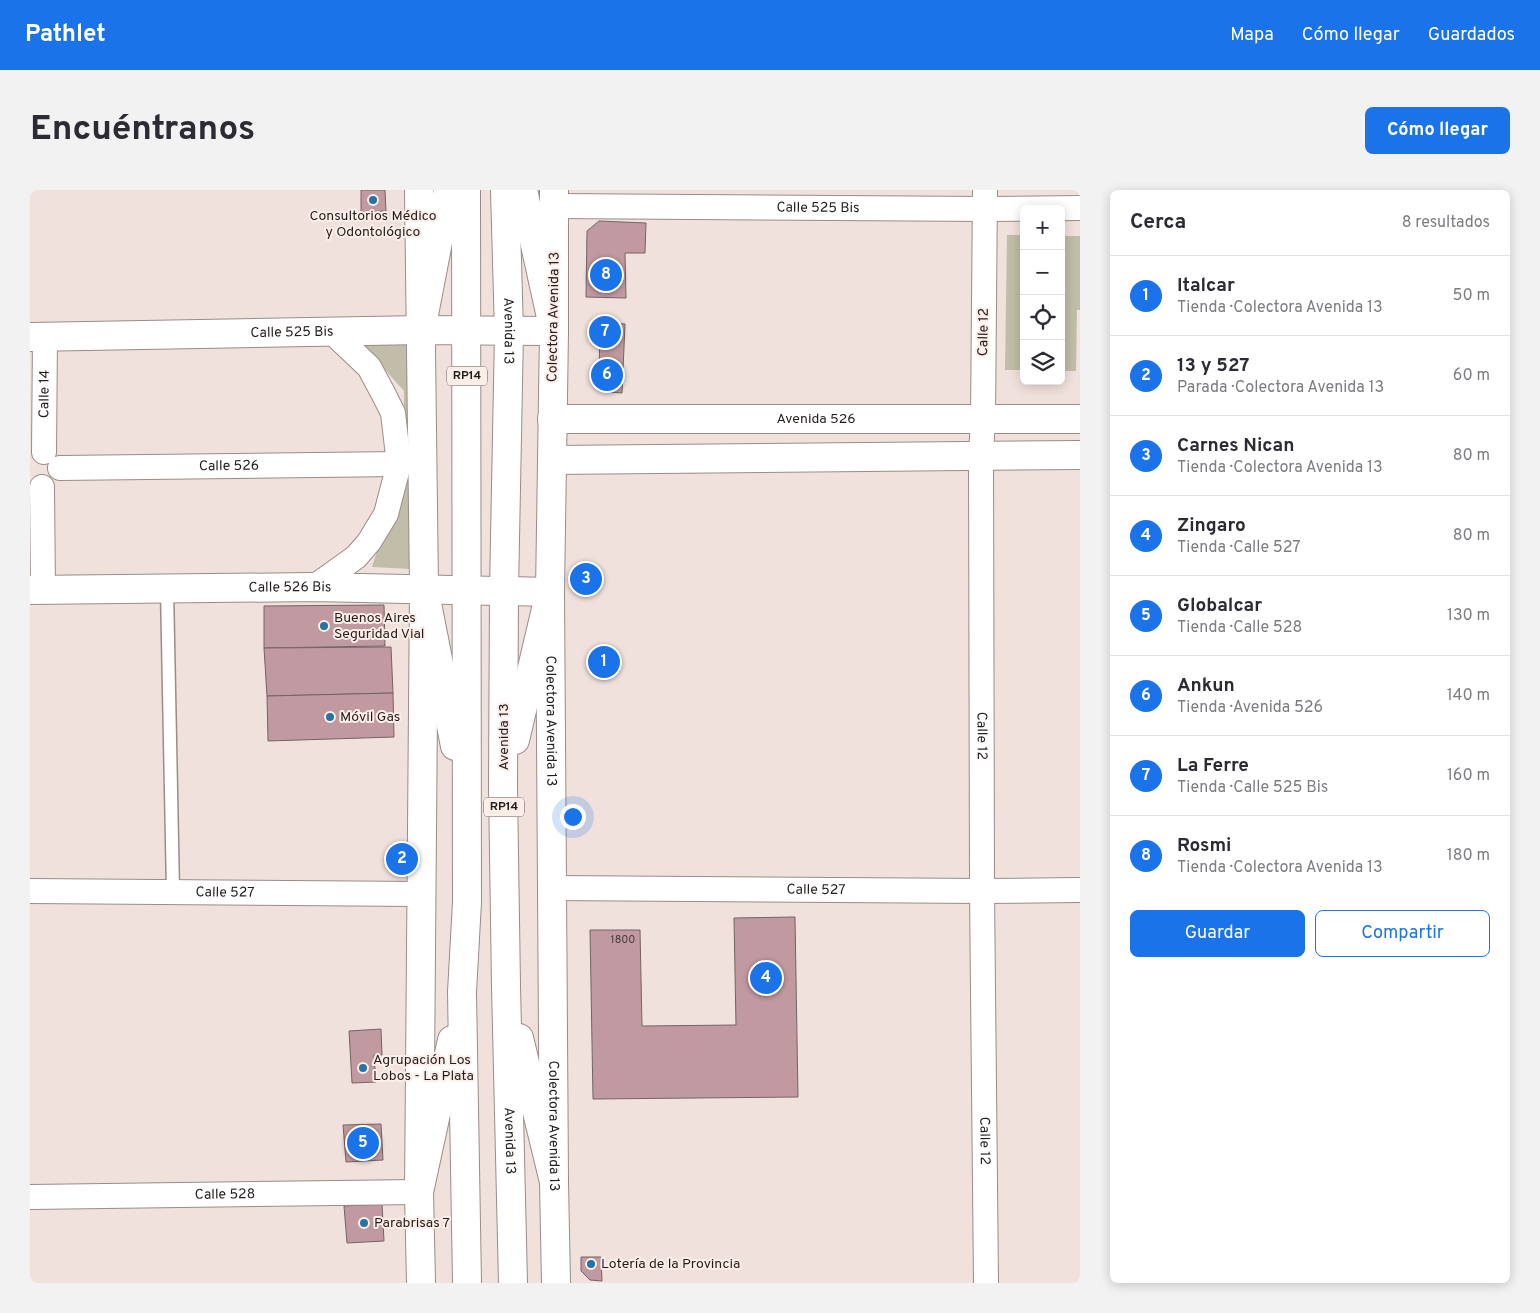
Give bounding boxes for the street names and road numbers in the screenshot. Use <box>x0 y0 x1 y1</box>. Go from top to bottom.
street label: Calle 525 Bis <box>776 199 860 217</box>
street label: Colectora Avenida 13 <box>544 252 564 382</box>
street label: Avenida 13 <box>500 297 518 365</box>
street label: Calle 12 <box>975 308 993 356</box>
street label: Calle 525 Bis <box>250 323 334 342</box>
road number: RP14 <box>447 367 487 386</box>
street label: Calle 14 <box>36 370 53 418</box>
street label: Avenida 526 <box>776 411 856 428</box>
street label: Calle 526 <box>199 457 259 475</box>
street label: Calle 526 Bis <box>248 578 332 596</box>
street label: Colectora Avenida 13 <box>542 656 560 786</box>
street label: Avenida 13 <box>496 703 513 771</box>
street label: Calle 12 <box>973 712 990 760</box>
road number: RP14 <box>484 798 524 816</box>
street label: Calle 527 <box>786 881 846 899</box>
street label: Calle 527 <box>195 884 255 901</box>
street label: Colectora Avenida 13 <box>545 1061 563 1192</box>
street label: Avenida 13 <box>500 1107 519 1175</box>
street label: Calle 12 <box>976 1117 993 1165</box>
street label: Calle 528 <box>195 1186 255 1203</box>

